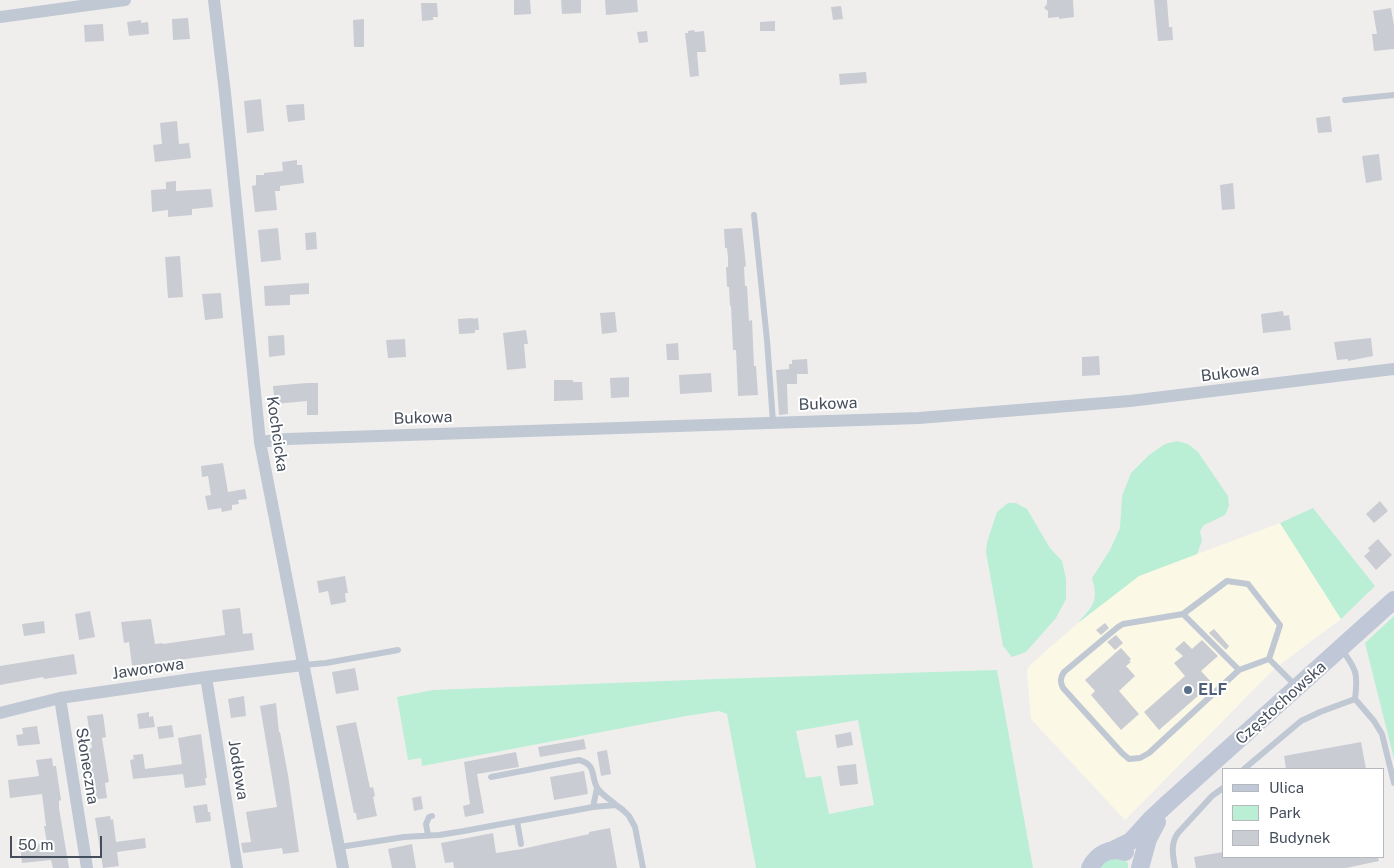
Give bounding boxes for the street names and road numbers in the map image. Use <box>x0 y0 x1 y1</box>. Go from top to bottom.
street label: Bukowa <box>1200 360 1260 386</box>
street label: Bukowa <box>798 393 858 415</box>
street label: Kochcicka <box>262 395 292 473</box>
street label: Bukowa <box>393 407 453 429</box>
street label: Jaworowa <box>111 654 185 684</box>
street label: Częstochowska <box>1232 657 1330 749</box>
street label: Słoneczna <box>71 726 103 806</box>
street label: Jodłowa <box>224 739 252 801</box>

